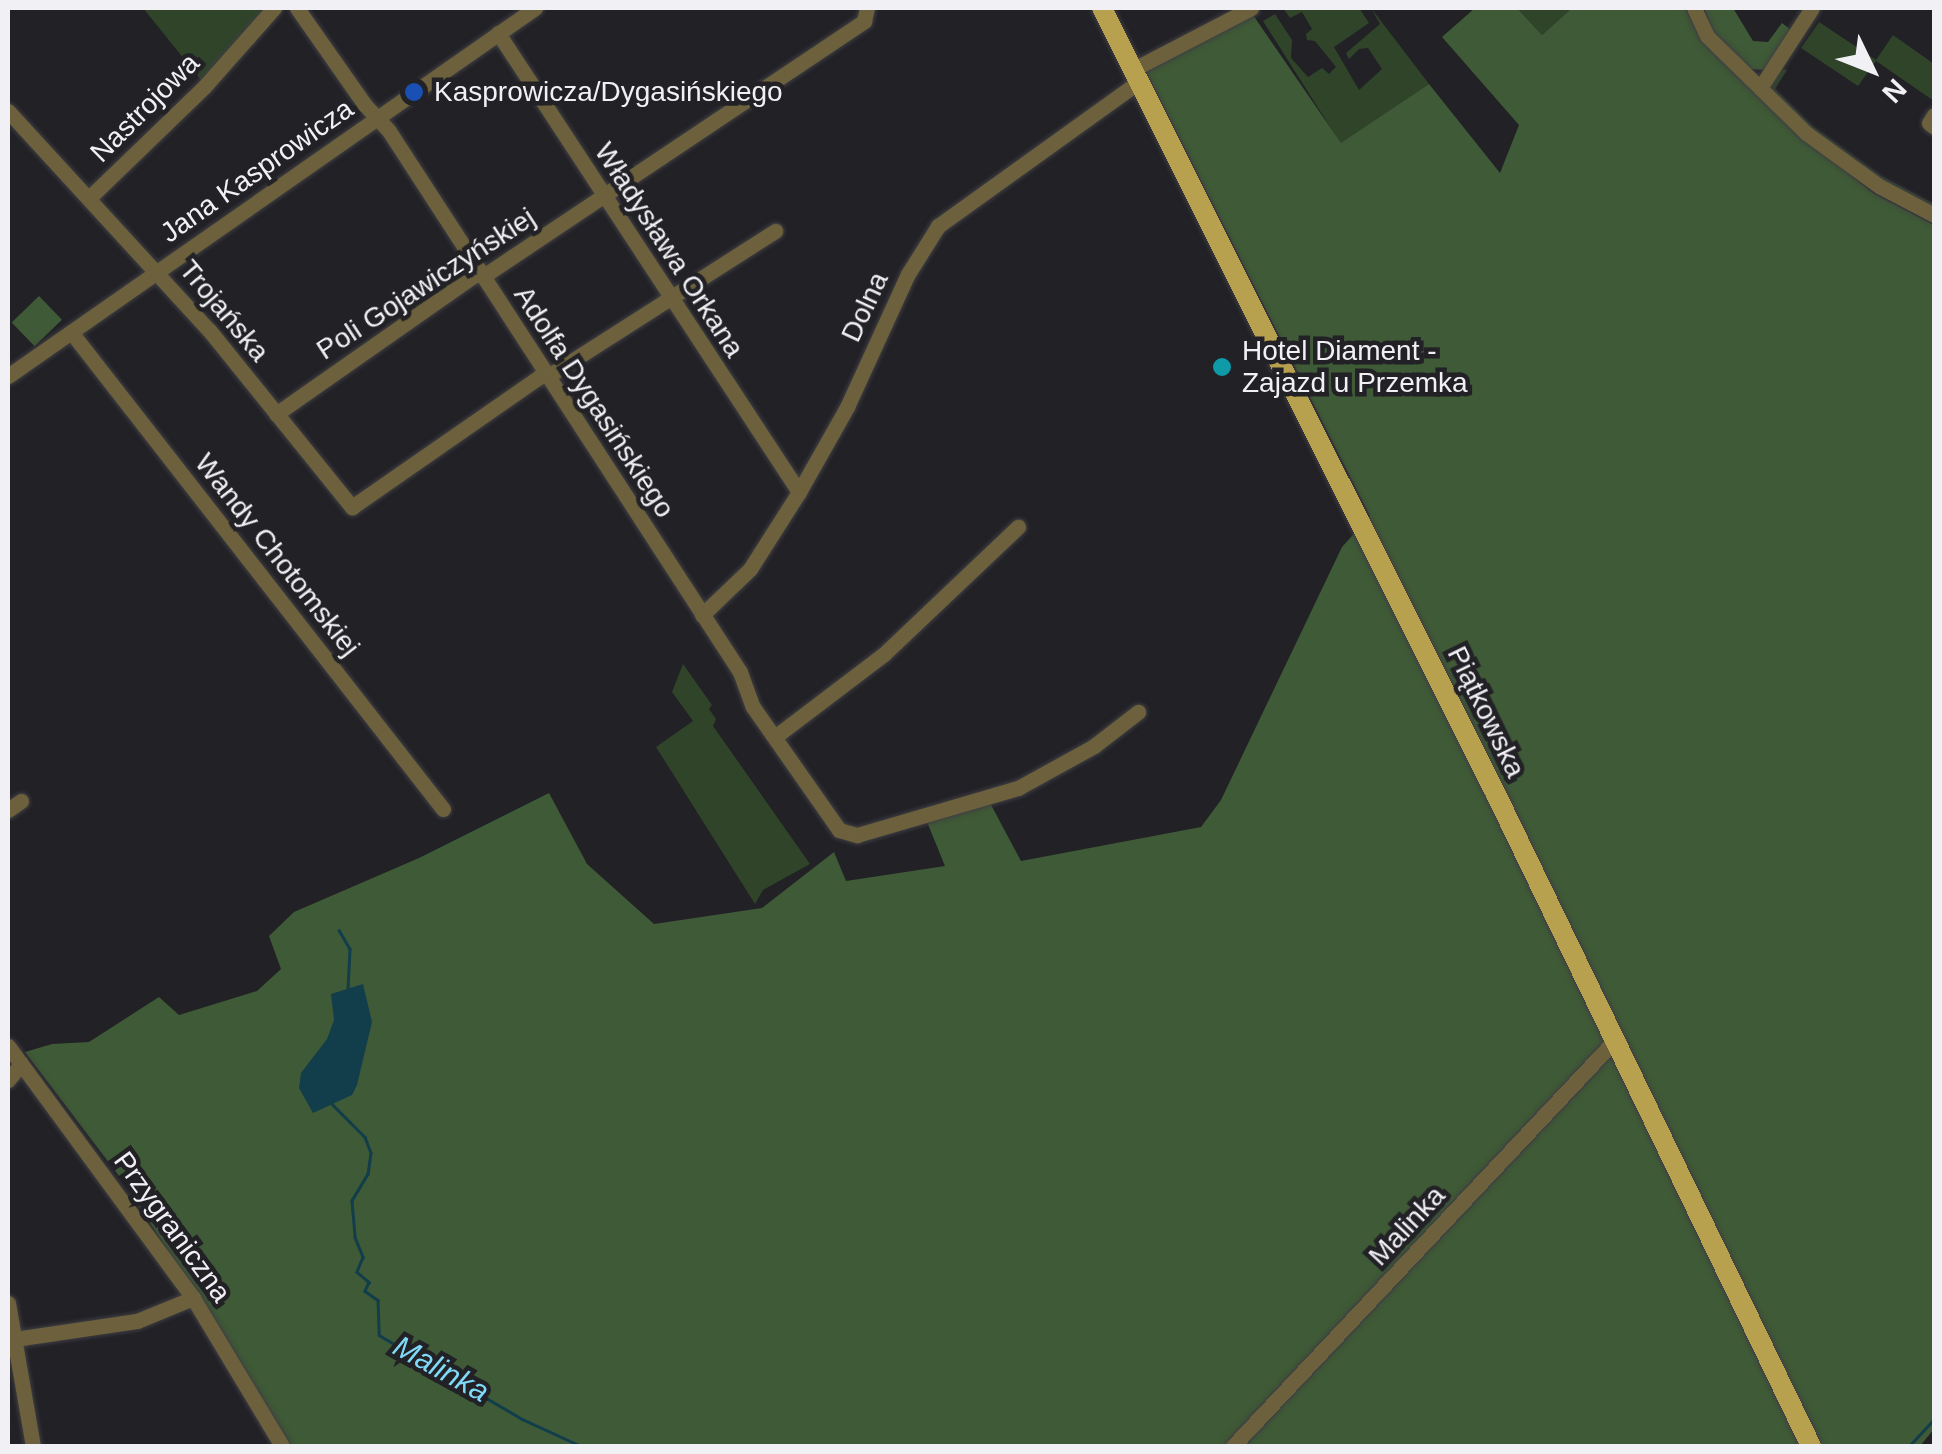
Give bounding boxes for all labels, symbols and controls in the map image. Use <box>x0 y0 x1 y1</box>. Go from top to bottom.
north arrow <box>1822 20 1922 120</box>
street label: Nastrojowa <box>84 47 206 169</box>
text: N <box>1876 73 1913 109</box>
place label: Kasprowicza/Dygasińskiego <box>434 75 783 109</box>
marker: Kasprowicza/Dygasińskiego <box>403 81 425 103</box>
street label: Jana Kasprowicza <box>154 92 360 250</box>
street label: Władysława Orkana <box>587 136 751 364</box>
street label: Poli Gojawiczyńskiej <box>310 201 542 367</box>
street label: Trojańska <box>172 254 276 368</box>
street label: Dolna <box>834 267 896 347</box>
street label: Adolfa Dygasińskiego <box>507 280 681 524</box>
place label: Hotel Diament - Zajazd u Przemka <box>1242 334 1468 400</box>
marker: Hotel Diament - Zajazd u Przemka <box>1211 356 1233 378</box>
street label: Wandy Chotomskiej <box>187 447 367 663</box>
street label: Piątkowska <box>1440 641 1532 783</box>
street label: Przygraniczna <box>106 1145 238 1309</box>
street label: Malinka <box>1362 1179 1452 1273</box>
water label: Malinka <box>387 1328 495 1410</box>

